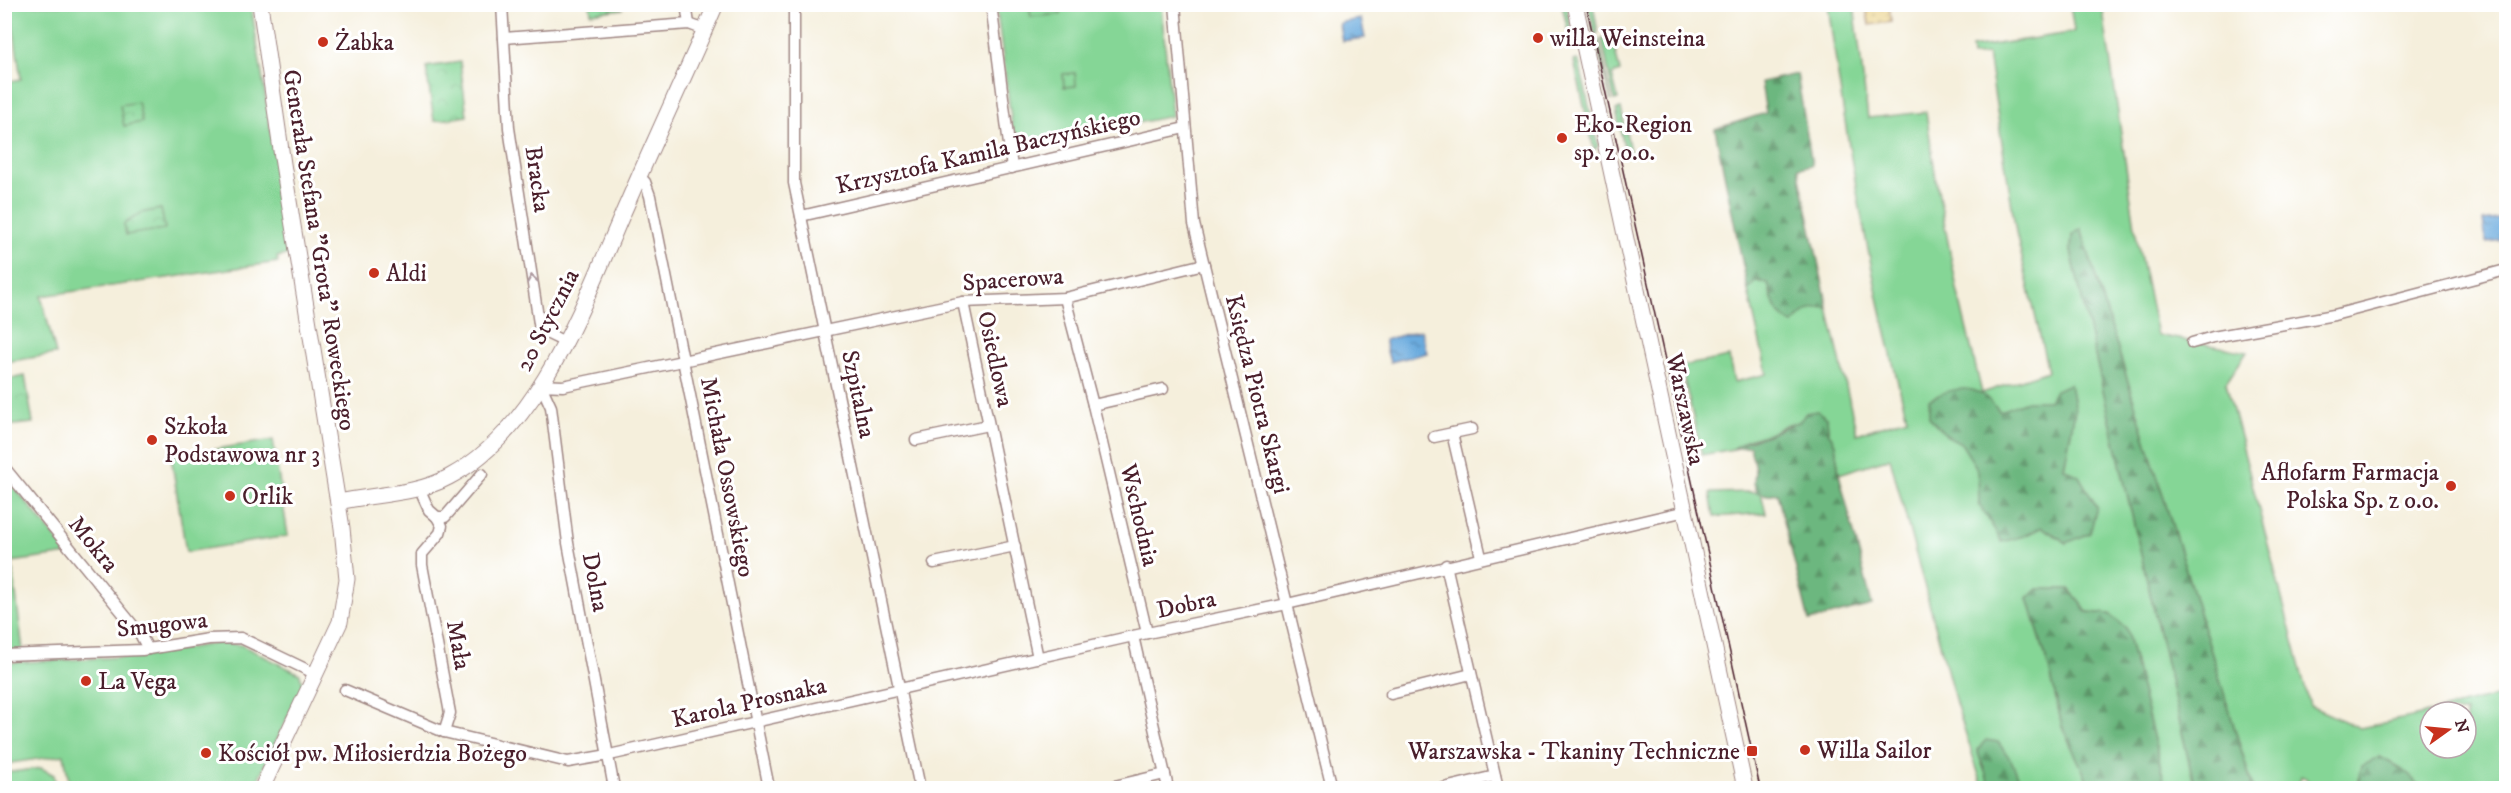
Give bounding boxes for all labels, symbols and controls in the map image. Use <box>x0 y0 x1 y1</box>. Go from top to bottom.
place label: willa Weinsteina <box>1549 24 1706 54</box>
place label: Żabka <box>335 27 395 58</box>
marker: willa Weinsteina <box>1531 31 1545 45</box>
marker: Żabka <box>316 35 330 49</box>
street label: Generała Stefana "Grota" Roweckiego <box>276 67 362 433</box>
street label: Krzysztofa Kamila Baczyńskiego <box>833 102 1143 202</box>
place label: Eko-Region sp. z o.o. <box>1574 110 1692 168</box>
marker: Eko-Region sp. z o.o. <box>1555 131 1569 145</box>
street label: Bracka <box>518 144 557 215</box>
place label: Aldi <box>386 259 427 289</box>
street label: Spacerowa <box>962 261 1065 298</box>
street label: 20 Stycznia <box>509 263 587 377</box>
marker: Aldi <box>367 266 381 280</box>
one-way arrow <box>526 275 538 284</box>
street label: Księdza Piotra Skargi <box>1218 292 1296 497</box>
street label: Osiedlowa <box>970 308 1020 411</box>
street label: Szpitalna <box>834 348 882 442</box>
street label: Warszawska <box>1658 350 1712 469</box>
street label: Michała Ossowskiego <box>693 375 761 580</box>
place label: Szkoła Podstawowa nr 3 <box>164 412 320 470</box>
marker: Szkoła Podstawowa nr 3 <box>145 433 159 447</box>
place label: Aflofarm Farmacja Polska Sp. z o.o. <box>2261 458 2440 516</box>
street label: Wschodnia <box>1112 460 1166 570</box>
marker: Aflofarm Farmacja Polska Sp. z o.o. <box>2444 479 2458 493</box>
place label: Orlik <box>242 482 293 512</box>
marker: Orlik <box>223 489 237 503</box>
street label: Mokra <box>61 510 126 580</box>
street label: Dolna <box>575 550 616 615</box>
street label: Dobra <box>1154 584 1219 626</box>
street label: Smugowa <box>115 605 210 645</box>
street label: Mała <box>439 618 477 673</box>
place label: La Vega <box>98 667 177 697</box>
street label: Karola Prosnaka <box>669 670 830 735</box>
marker: La Vega <box>79 674 93 688</box>
north arrow <box>2418 700 2478 760</box>
text: N <box>2450 717 2473 735</box>
place label: Willa Sailor <box>1816 736 1932 766</box>
place label: Warszawska - Tkaniny Techniczne <box>1407 737 1740 767</box>
place label: Kościół pw. Miłosierdzia Bożego <box>218 739 527 769</box>
marker: Willa Sailor <box>1798 743 1812 757</box>
marker: Warszawska - Tkaniny Techniczne <box>1745 744 1759 758</box>
marker: Kościół pw. Miłosierdzia Bożego <box>199 746 213 760</box>

